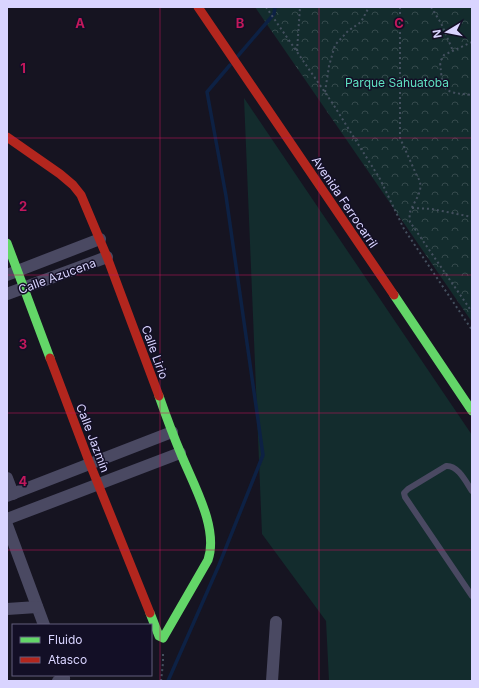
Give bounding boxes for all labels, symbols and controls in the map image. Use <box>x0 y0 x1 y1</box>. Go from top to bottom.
north arrow <box>427 12 467 52</box>
text: A <box>75 15 85 31</box>
text: B <box>236 15 245 31</box>
text: C <box>394 15 404 31</box>
text: N <box>430 28 445 39</box>
text: 1 <box>20 60 26 76</box>
park label: Parque Sahuatoba <box>345 75 449 90</box>
street label: Avenida Ferrocarril <box>309 153 381 251</box>
text: 2 <box>19 198 27 214</box>
street label: Calle Azucena <box>16 255 98 297</box>
street label: Calle Lirio <box>138 323 172 381</box>
text: 3 <box>19 336 27 352</box>
street label: Calle Jazmín <box>73 402 113 474</box>
text: 4 <box>19 473 28 489</box>
legend <box>12 624 152 676</box>
text: Fluido <box>48 632 83 647</box>
text: Atasco <box>48 652 87 667</box>

